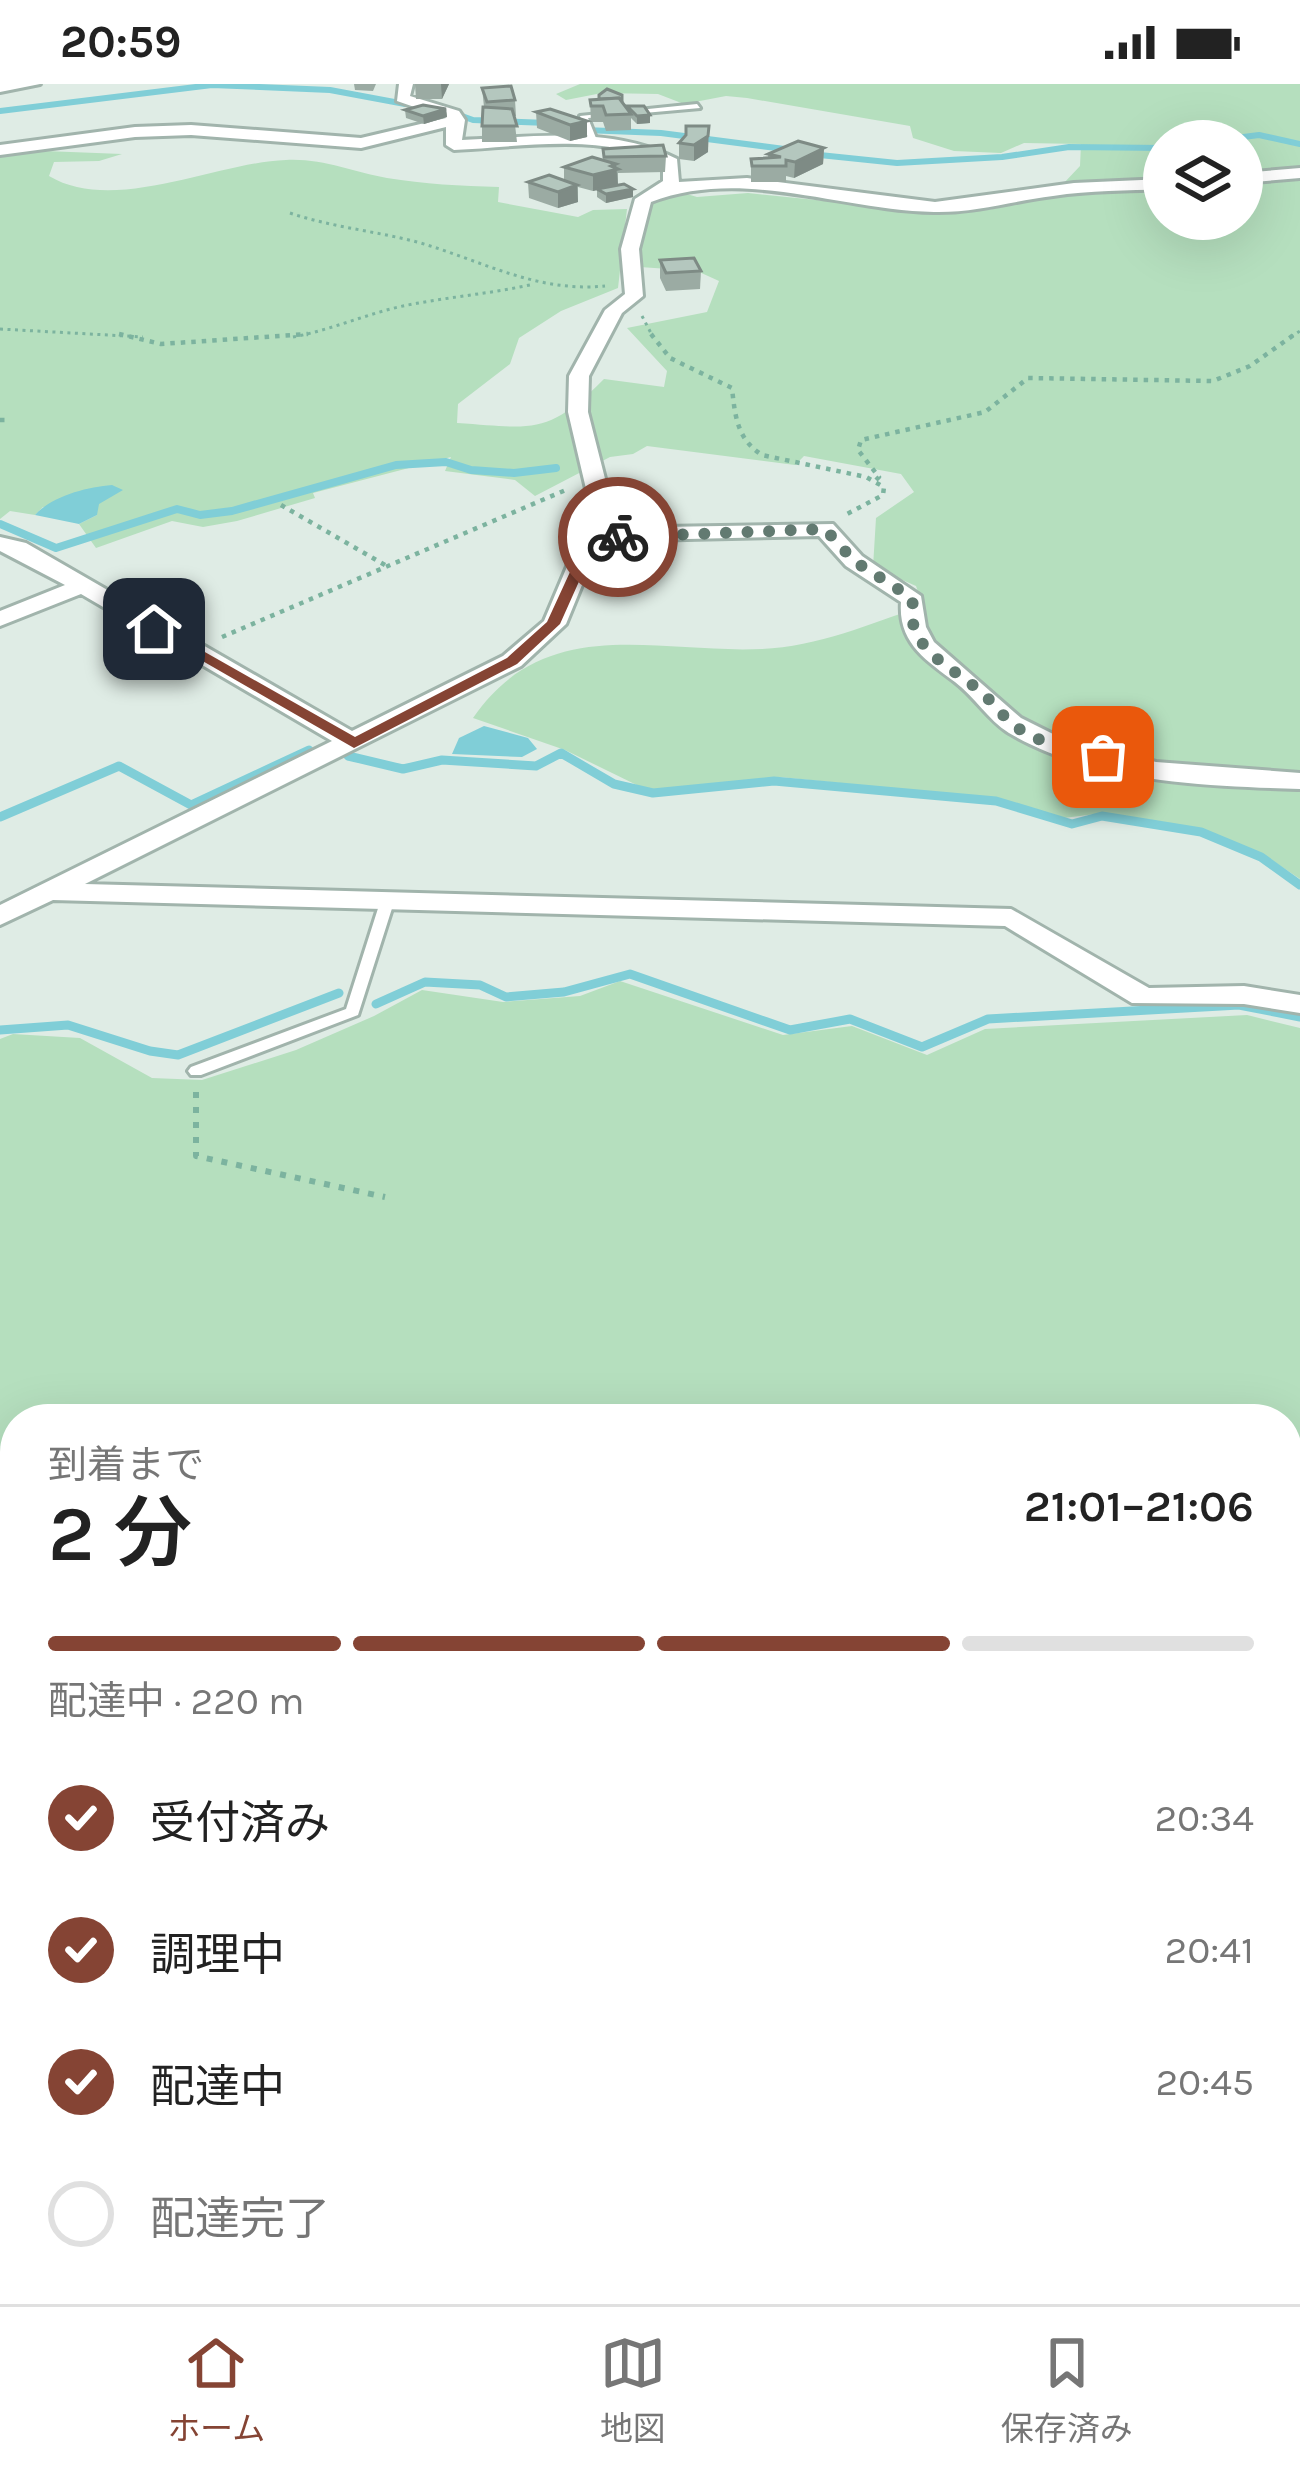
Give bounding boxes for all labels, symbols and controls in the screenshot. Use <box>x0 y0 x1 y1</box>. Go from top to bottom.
text: 20:59 <box>60 16 181 68</box>
map controls <box>1143 120 1263 240</box>
button: layers <box>1143 120 1263 240</box>
courier <box>558 477 678 597</box>
icon: bike <box>585 504 651 570</box>
pin <box>103 578 205 680</box>
icon: home <box>121 596 187 662</box>
pin <box>1052 706 1154 808</box>
icon: bag <box>1070 724 1136 790</box>
text: 到着まで <box>48 1442 204 1488</box>
text: 21:01–21:06 <box>1024 1480 1254 1532</box>
text: 2 分 <box>48 1488 192 1580</box>
text: 配達中 · 220 m <box>48 1678 305 1724</box>
icon: check <box>48 1785 114 1851</box>
text: 20:34 <box>1154 1795 1254 1841</box>
text: 受付済み <box>150 1797 330 1849</box>
icon: check <box>48 1917 114 1983</box>
text: 20:41 <box>1165 1927 1254 1973</box>
text: 調理中 <box>150 1929 285 1981</box>
icon: check <box>48 2049 114 2115</box>
text: 20:45 <box>1155 2059 1254 2105</box>
text: 配達中 <box>150 2061 285 2113</box>
text: 配達完了 <box>150 2193 330 2245</box>
tab: ホーム <box>167 2330 265 2450</box>
tab: 地図 <box>600 2330 666 2450</box>
tab: 保存済み <box>1001 2330 1133 2450</box>

